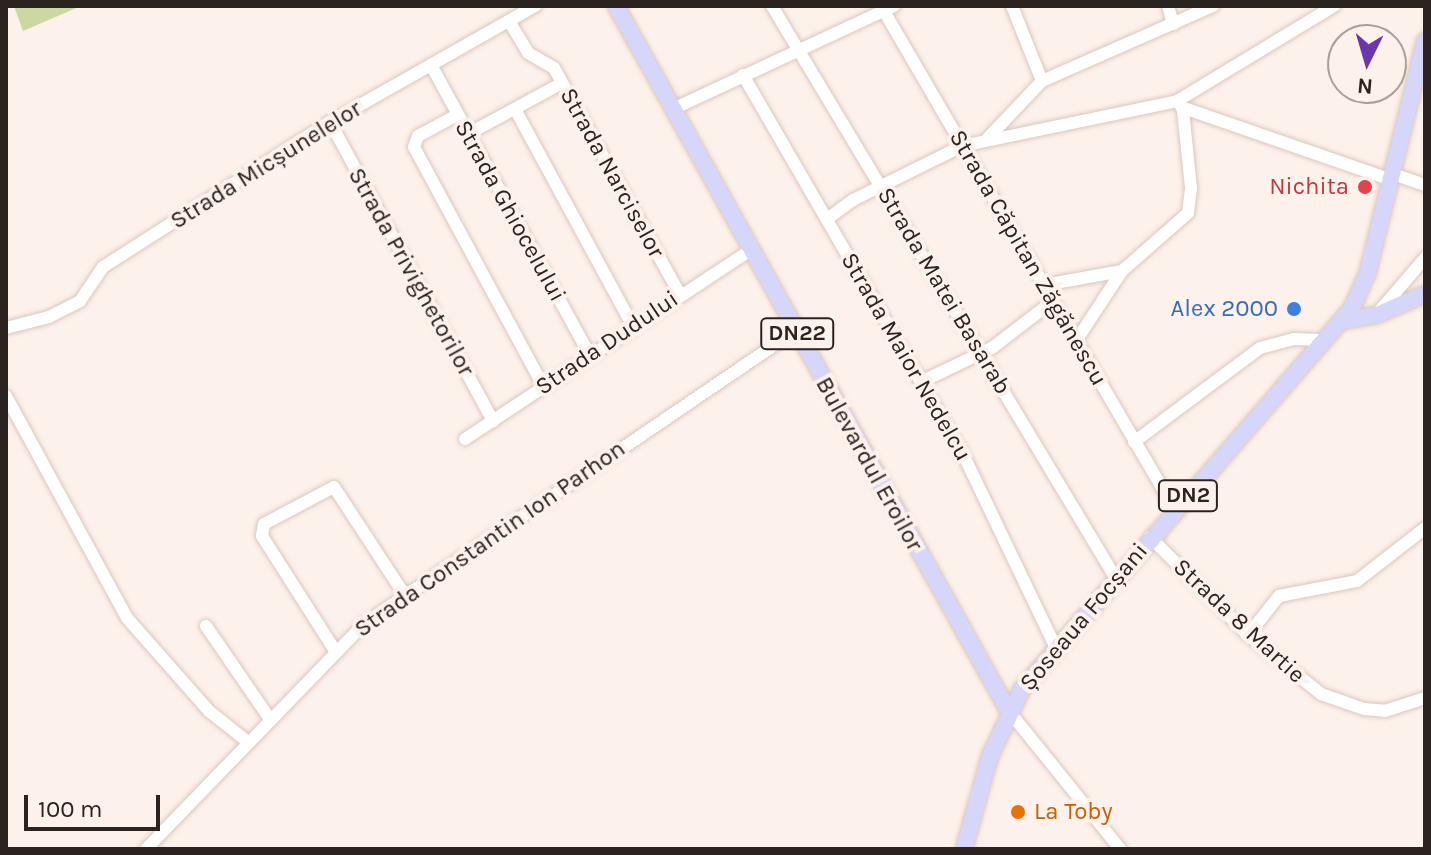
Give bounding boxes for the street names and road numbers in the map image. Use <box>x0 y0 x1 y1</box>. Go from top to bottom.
street label: Strada Narciselor <box>553 83 671 263</box>
street label: Strada Micșunelelor <box>165 95 367 235</box>
street label: Strada Ghiocelului <box>448 115 572 307</box>
street label: Strada Căpitan Zăgănescu <box>943 125 1113 391</box>
street label: Strada Privighetorilor <box>342 163 480 381</box>
street label: Strada Matei Basarab <box>871 182 1017 400</box>
street label: Strada Maior Nedelcu <box>835 248 977 466</box>
street label: Strada Dudului <box>530 285 684 401</box>
road number: DN22 <box>759 316 835 352</box>
street label: Bulevardul Eroilor <box>809 372 929 556</box>
street label: Strada Constantin Ion Parhon <box>349 434 631 644</box>
road number: DN2 <box>1156 478 1220 514</box>
street label: Șoseaua Focșani <box>1014 537 1154 697</box>
street label: Strada 8 Martie <box>1167 553 1311 689</box>

